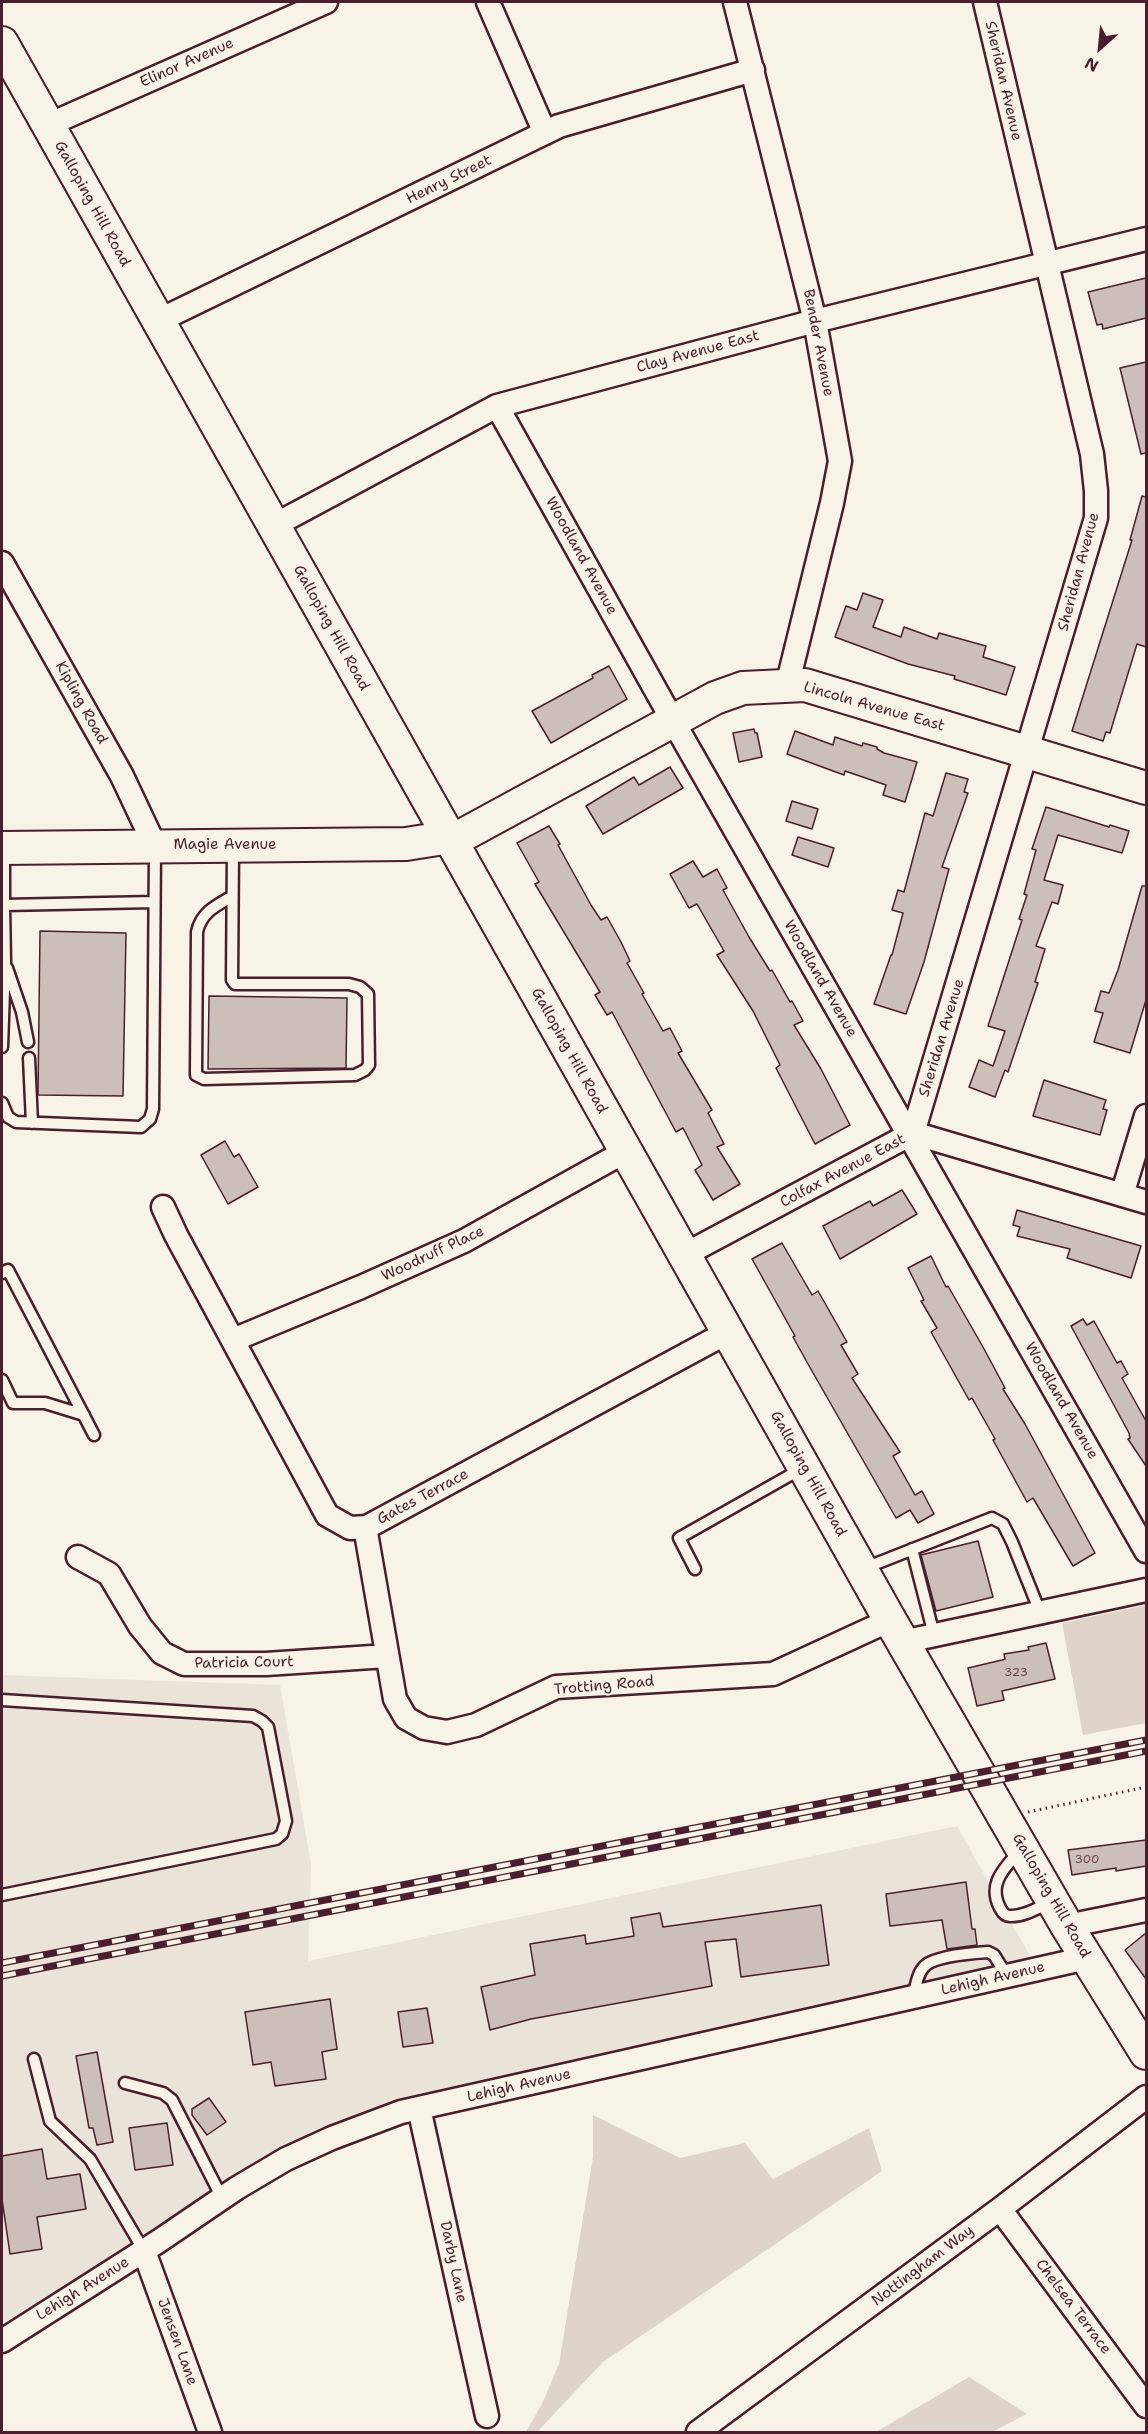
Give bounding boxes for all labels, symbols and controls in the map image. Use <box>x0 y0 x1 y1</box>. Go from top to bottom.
north arrow <box>1070 18 1130 78</box>
street label: Sheridan Avenue <box>980 19 1026 143</box>
street label: Elinor Avenue <box>137 34 237 92</box>
text: N <box>1081 52 1102 77</box>
street label: Galloping Hill Road <box>50 138 134 270</box>
street label: Henry Street <box>403 152 495 208</box>
street label: Bender Avenue <box>799 288 837 398</box>
street label: Clay Avenue East <box>635 327 761 377</box>
street label: Woodland Avenue <box>541 494 621 618</box>
street label: Sheridan Avenue <box>1054 511 1104 633</box>
street label: Galloping Hill Road <box>289 562 373 694</box>
street label: Kipling Road <box>51 659 111 747</box>
street label: Lincoln Avenue East <box>801 678 947 736</box>
street label: Magie Avenue <box>173 836 277 854</box>
street label: Woodland Avenue <box>779 917 861 1041</box>
street label: Sheridan Avenue <box>916 977 968 1099</box>
street label: Galloping Hill Road <box>527 985 611 1117</box>
street label: Colfax Avenue East <box>777 1130 909 1212</box>
street label: Woodruff Place <box>379 1222 487 1286</box>
street label: Woodland Avenue <box>1020 1339 1102 1463</box>
street label: Galloping Hill Road <box>766 1408 850 1540</box>
street label: Gates Terrace <box>374 1465 472 1529</box>
street label: Patricia Court <box>194 1653 294 1673</box>
house number: 323 <box>1004 1666 1028 1680</box>
street label: Trotting Road <box>553 1673 655 1699</box>
street label: Galloping Hill Road <box>1008 1830 1094 1962</box>
house number: 300 <box>1075 1853 1099 1867</box>
street label: Lehigh Avenue <box>939 1958 1047 2000</box>
street label: Lehigh Avenue <box>465 2065 573 2107</box>
street label: Darby Lane <box>436 2220 470 2304</box>
street label: Nottingham Way <box>868 2222 978 2310</box>
street label: Lehigh Avenue <box>33 2253 133 2325</box>
street label: Chelsea Terrace <box>1031 2256 1115 2358</box>
street label: Jensen Lane <box>153 2296 201 2388</box>

